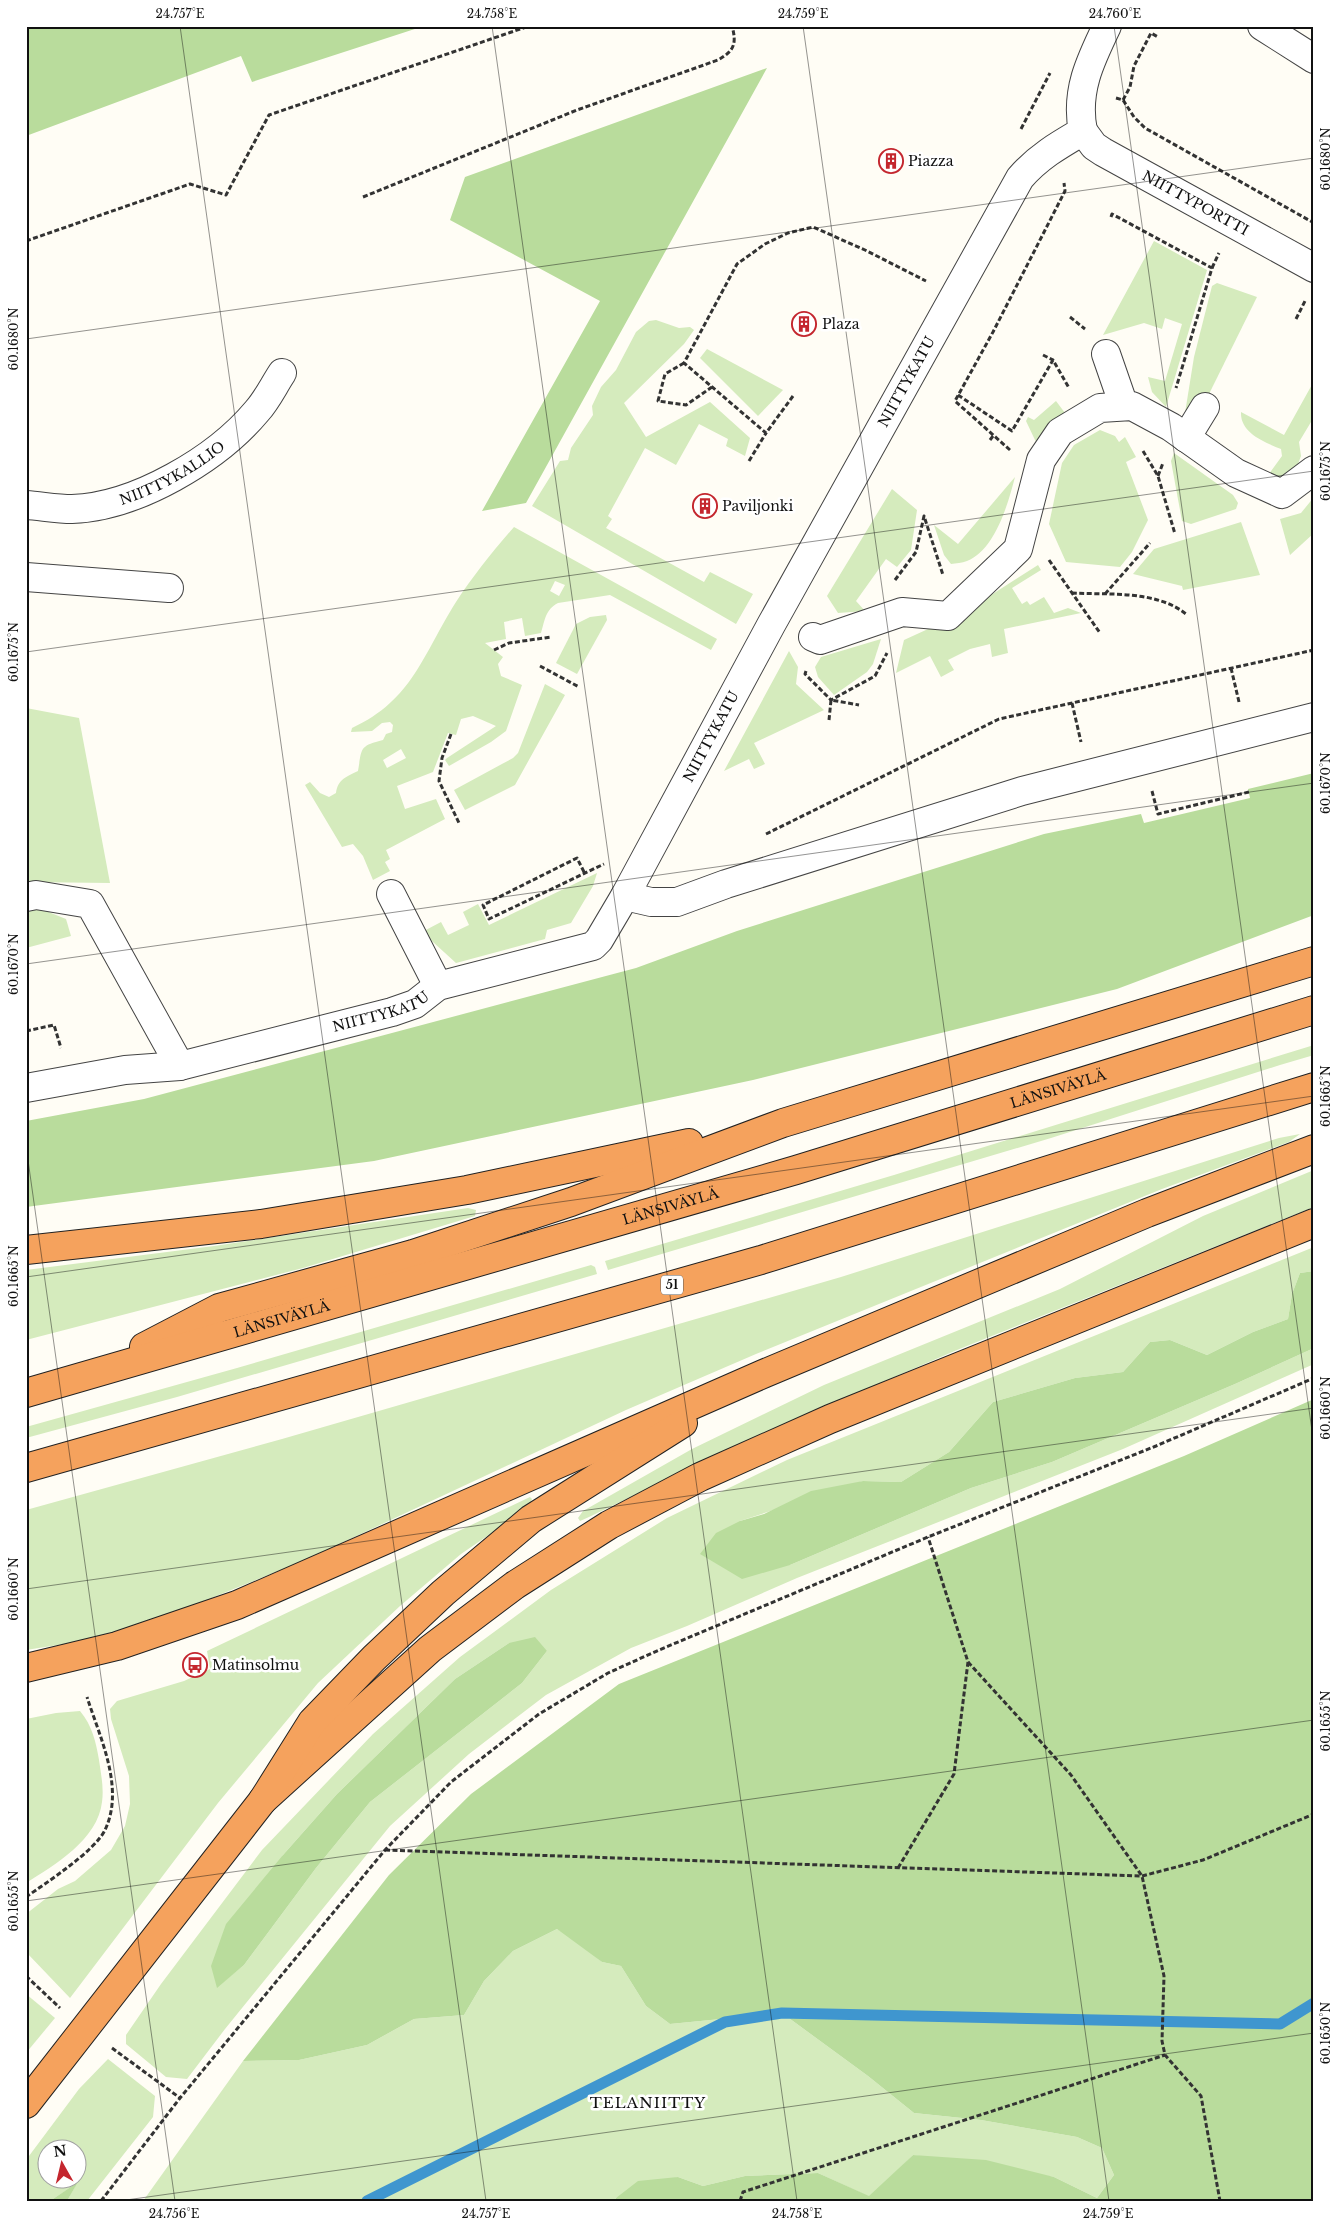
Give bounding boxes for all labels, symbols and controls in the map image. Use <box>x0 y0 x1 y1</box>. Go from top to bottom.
text: 24.757°E <box>155 6 205 21</box>
text: 24.758°E <box>467 6 517 21</box>
text: 24.759°E <box>778 6 829 21</box>
text: 24.760°E <box>1089 6 1142 21</box>
text: 60.1680°N <box>1318 127 1333 191</box>
building icon: Piazza <box>878 148 904 174</box>
place label: Piazza <box>908 152 954 170</box>
street label: NIITTYPORTTI <box>1139 166 1252 239</box>
text: 60.1680°N <box>6 307 21 371</box>
building icon: Plaza <box>791 311 817 337</box>
place label: Plaza <box>822 315 860 333</box>
street label: NIITTYKATU <box>874 333 939 430</box>
street label: NIITTYKALLIO <box>117 437 229 509</box>
text: 60.1675°N <box>1318 441 1333 501</box>
building icon: Paviljonki <box>692 493 718 519</box>
place label: Paviljonki <box>722 497 793 515</box>
text: 60.1675°N <box>6 622 21 682</box>
street label: NIITTYKATU <box>679 688 743 785</box>
text: 60.1670°N <box>1318 752 1333 814</box>
text: 60.1670°N <box>6 933 21 995</box>
street label: NIITTYKATU <box>331 987 433 1036</box>
text: 60.1665°N <box>1318 1065 1333 1127</box>
street label: LÄNSIVÄYLÄ <box>1008 1066 1108 1112</box>
street label: LÄNSIVÄYLÄ <box>620 1184 721 1229</box>
text: 60.1665°N <box>6 1245 21 1307</box>
road number: 51 <box>661 1276 683 1294</box>
street label: LÄNSIVÄYLÄ <box>231 1296 332 1341</box>
text: 60.1660°N <box>1318 1376 1333 1440</box>
text: 60.1660°N <box>6 1557 21 1621</box>
bus stop icon: Matinsolmu <box>182 1652 208 1678</box>
place label: Matinsolmu <box>212 1656 300 1674</box>
text: 60.1655°N <box>1318 1690 1333 1751</box>
text: 60.1655°N <box>6 1870 21 1931</box>
text: 60.1650°N <box>1318 2002 1333 2064</box>
district label: TELANIITTY <box>590 2093 706 2112</box>
north arrow <box>38 2140 88 2190</box>
text: N <box>52 2141 68 2161</box>
text: 24.756°E <box>149 2206 200 2221</box>
text: 24.757°E <box>461 2206 511 2221</box>
text: 24.758°E <box>772 2206 822 2221</box>
text: 24.759°E <box>1083 2206 1134 2221</box>

